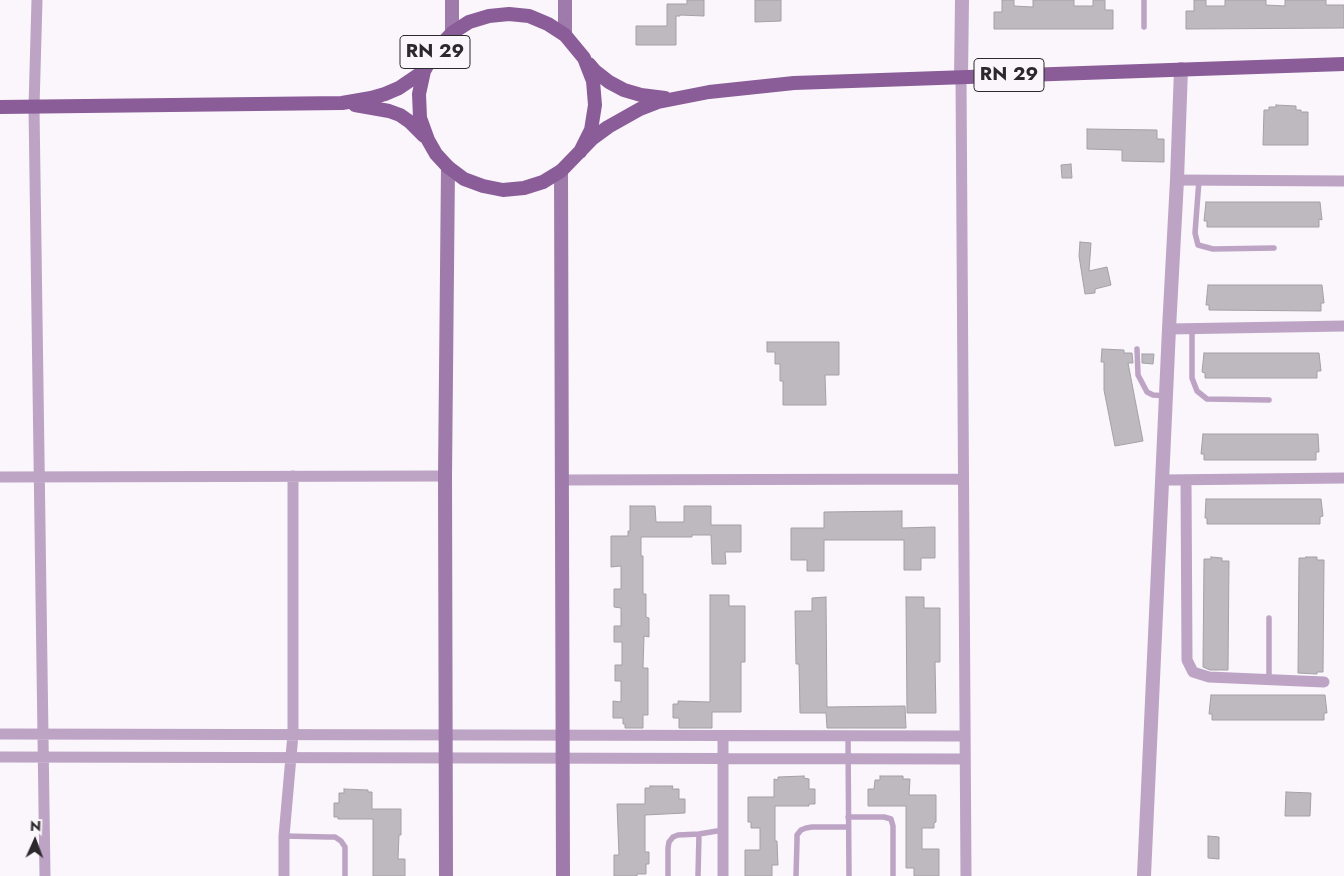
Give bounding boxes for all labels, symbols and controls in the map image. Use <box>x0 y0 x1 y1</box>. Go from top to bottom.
road number: RN 29 <box>400 36 470 68</box>
road number: RN 29 <box>974 58 1044 92</box>
north arrow <box>10 816 60 866</box>
text: N <box>30 816 41 836</box>

